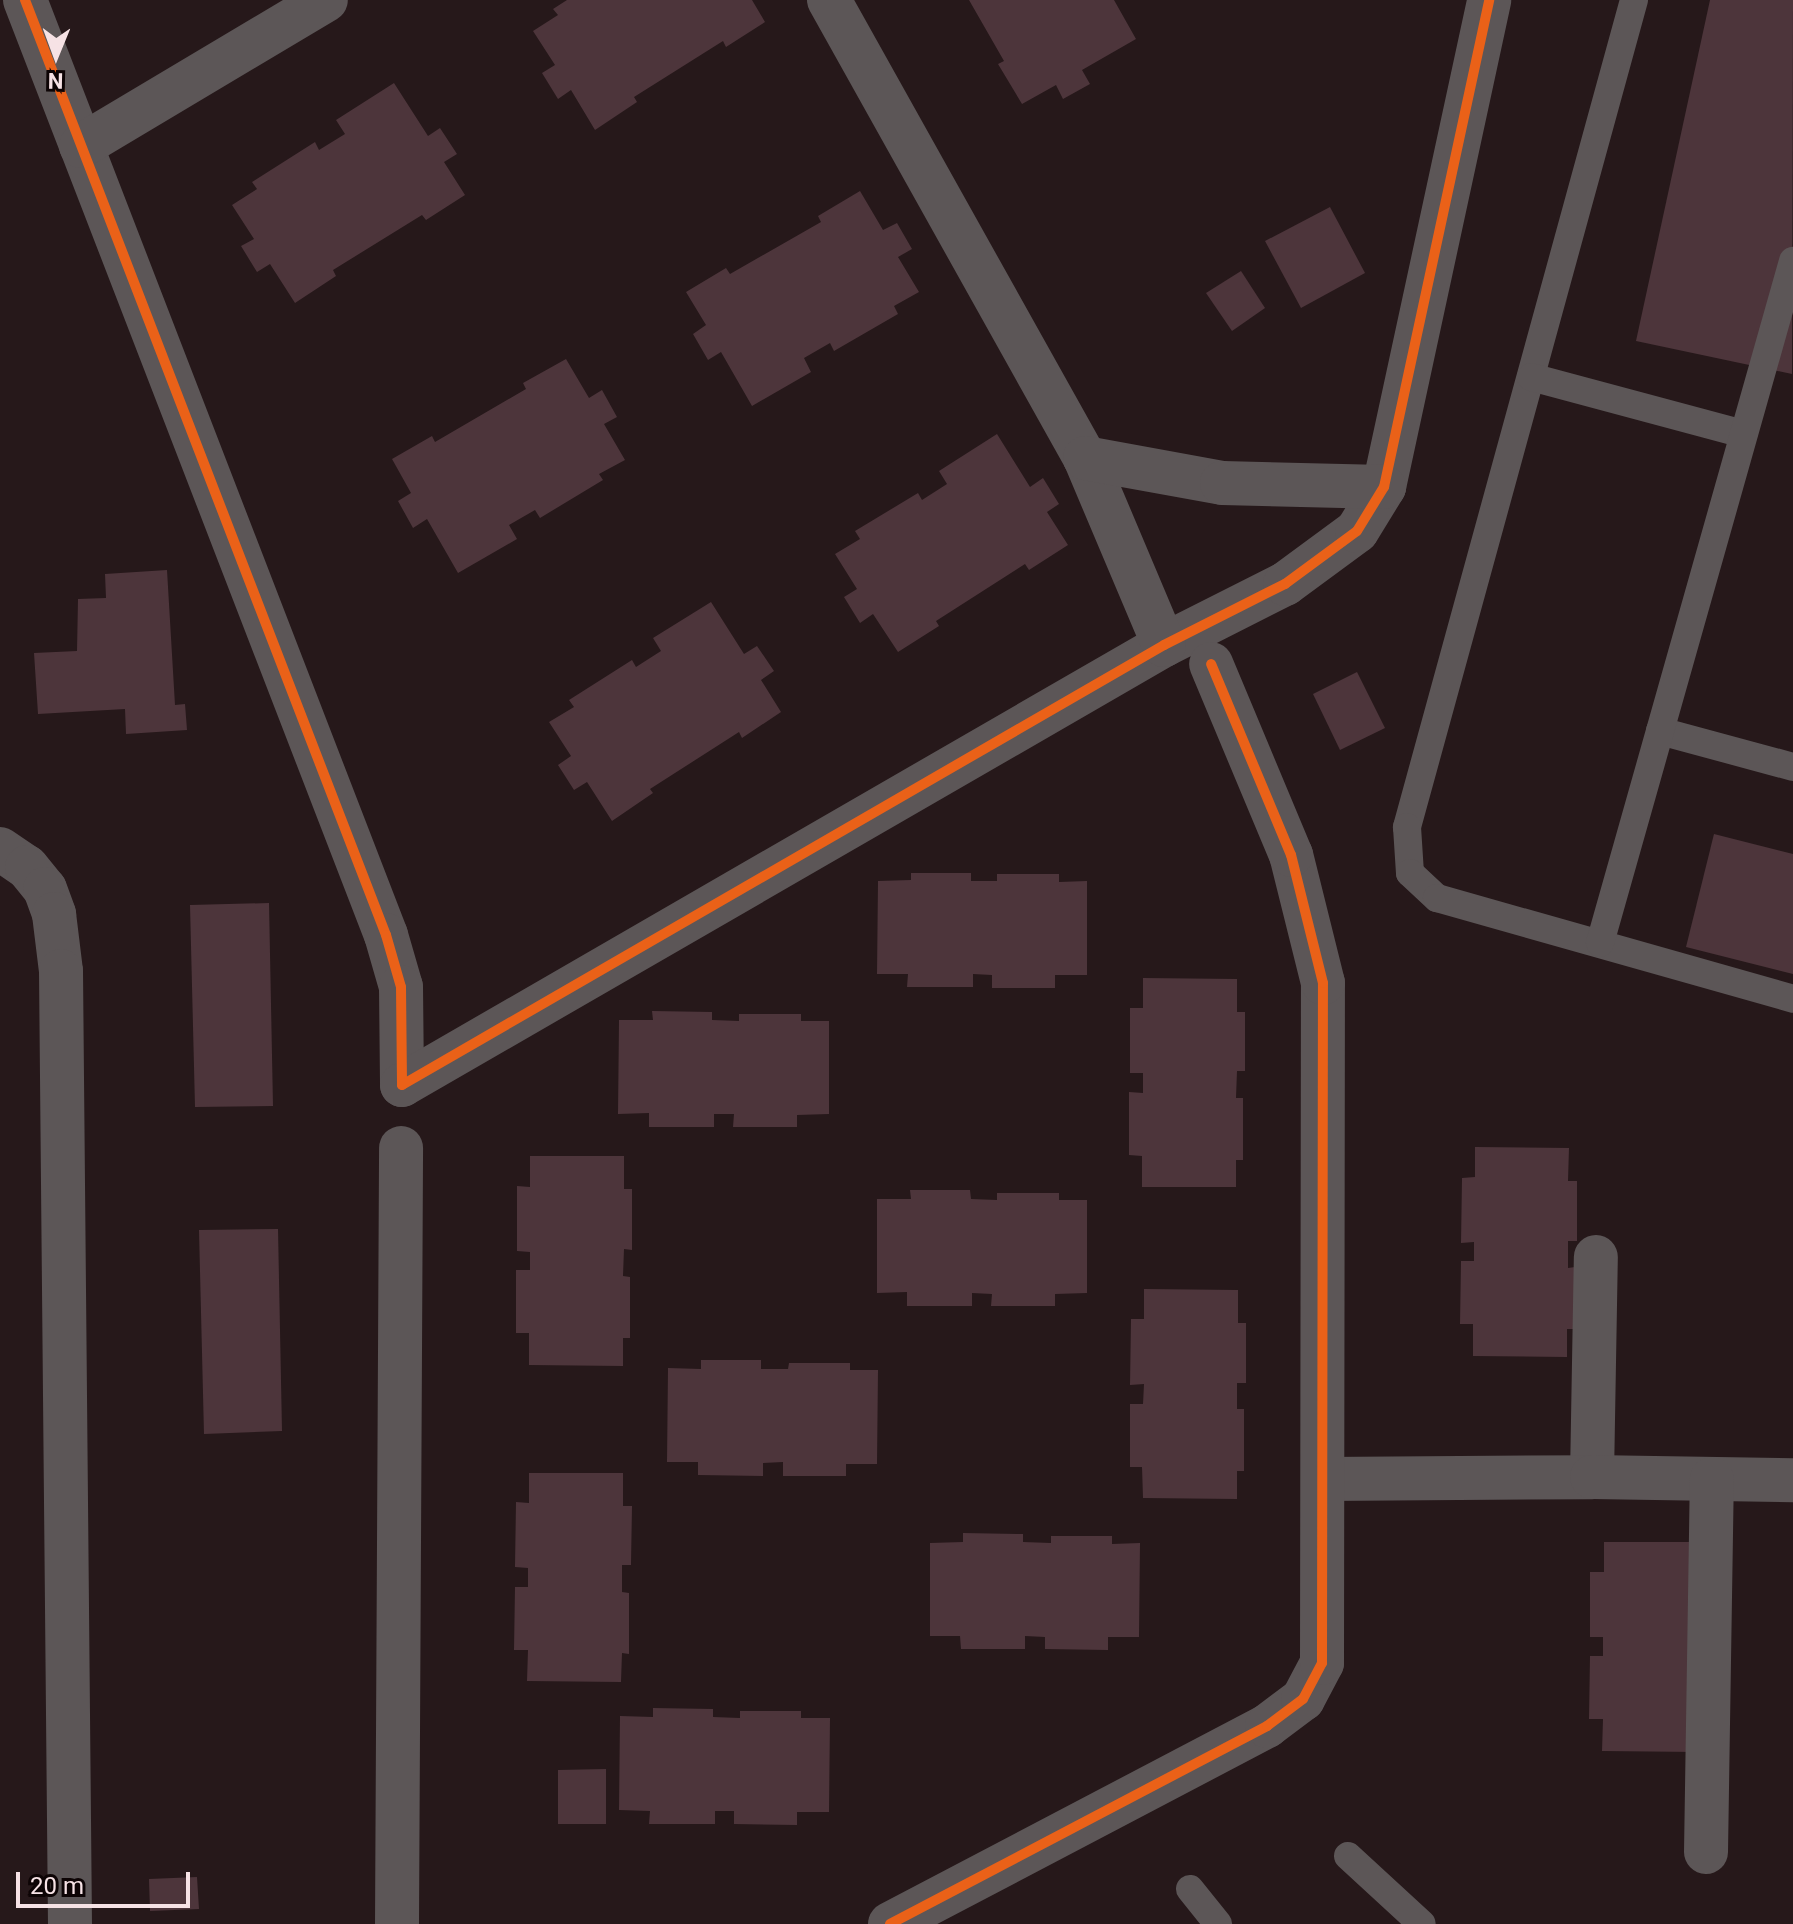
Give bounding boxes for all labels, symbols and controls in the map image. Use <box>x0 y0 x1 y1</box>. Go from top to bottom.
north arrow <box>16 16 96 96</box>
text: N <box>48 68 64 93</box>
scale bar <box>20 1856 194 1906</box>
text: 20 m <box>30 1872 84 1900</box>

